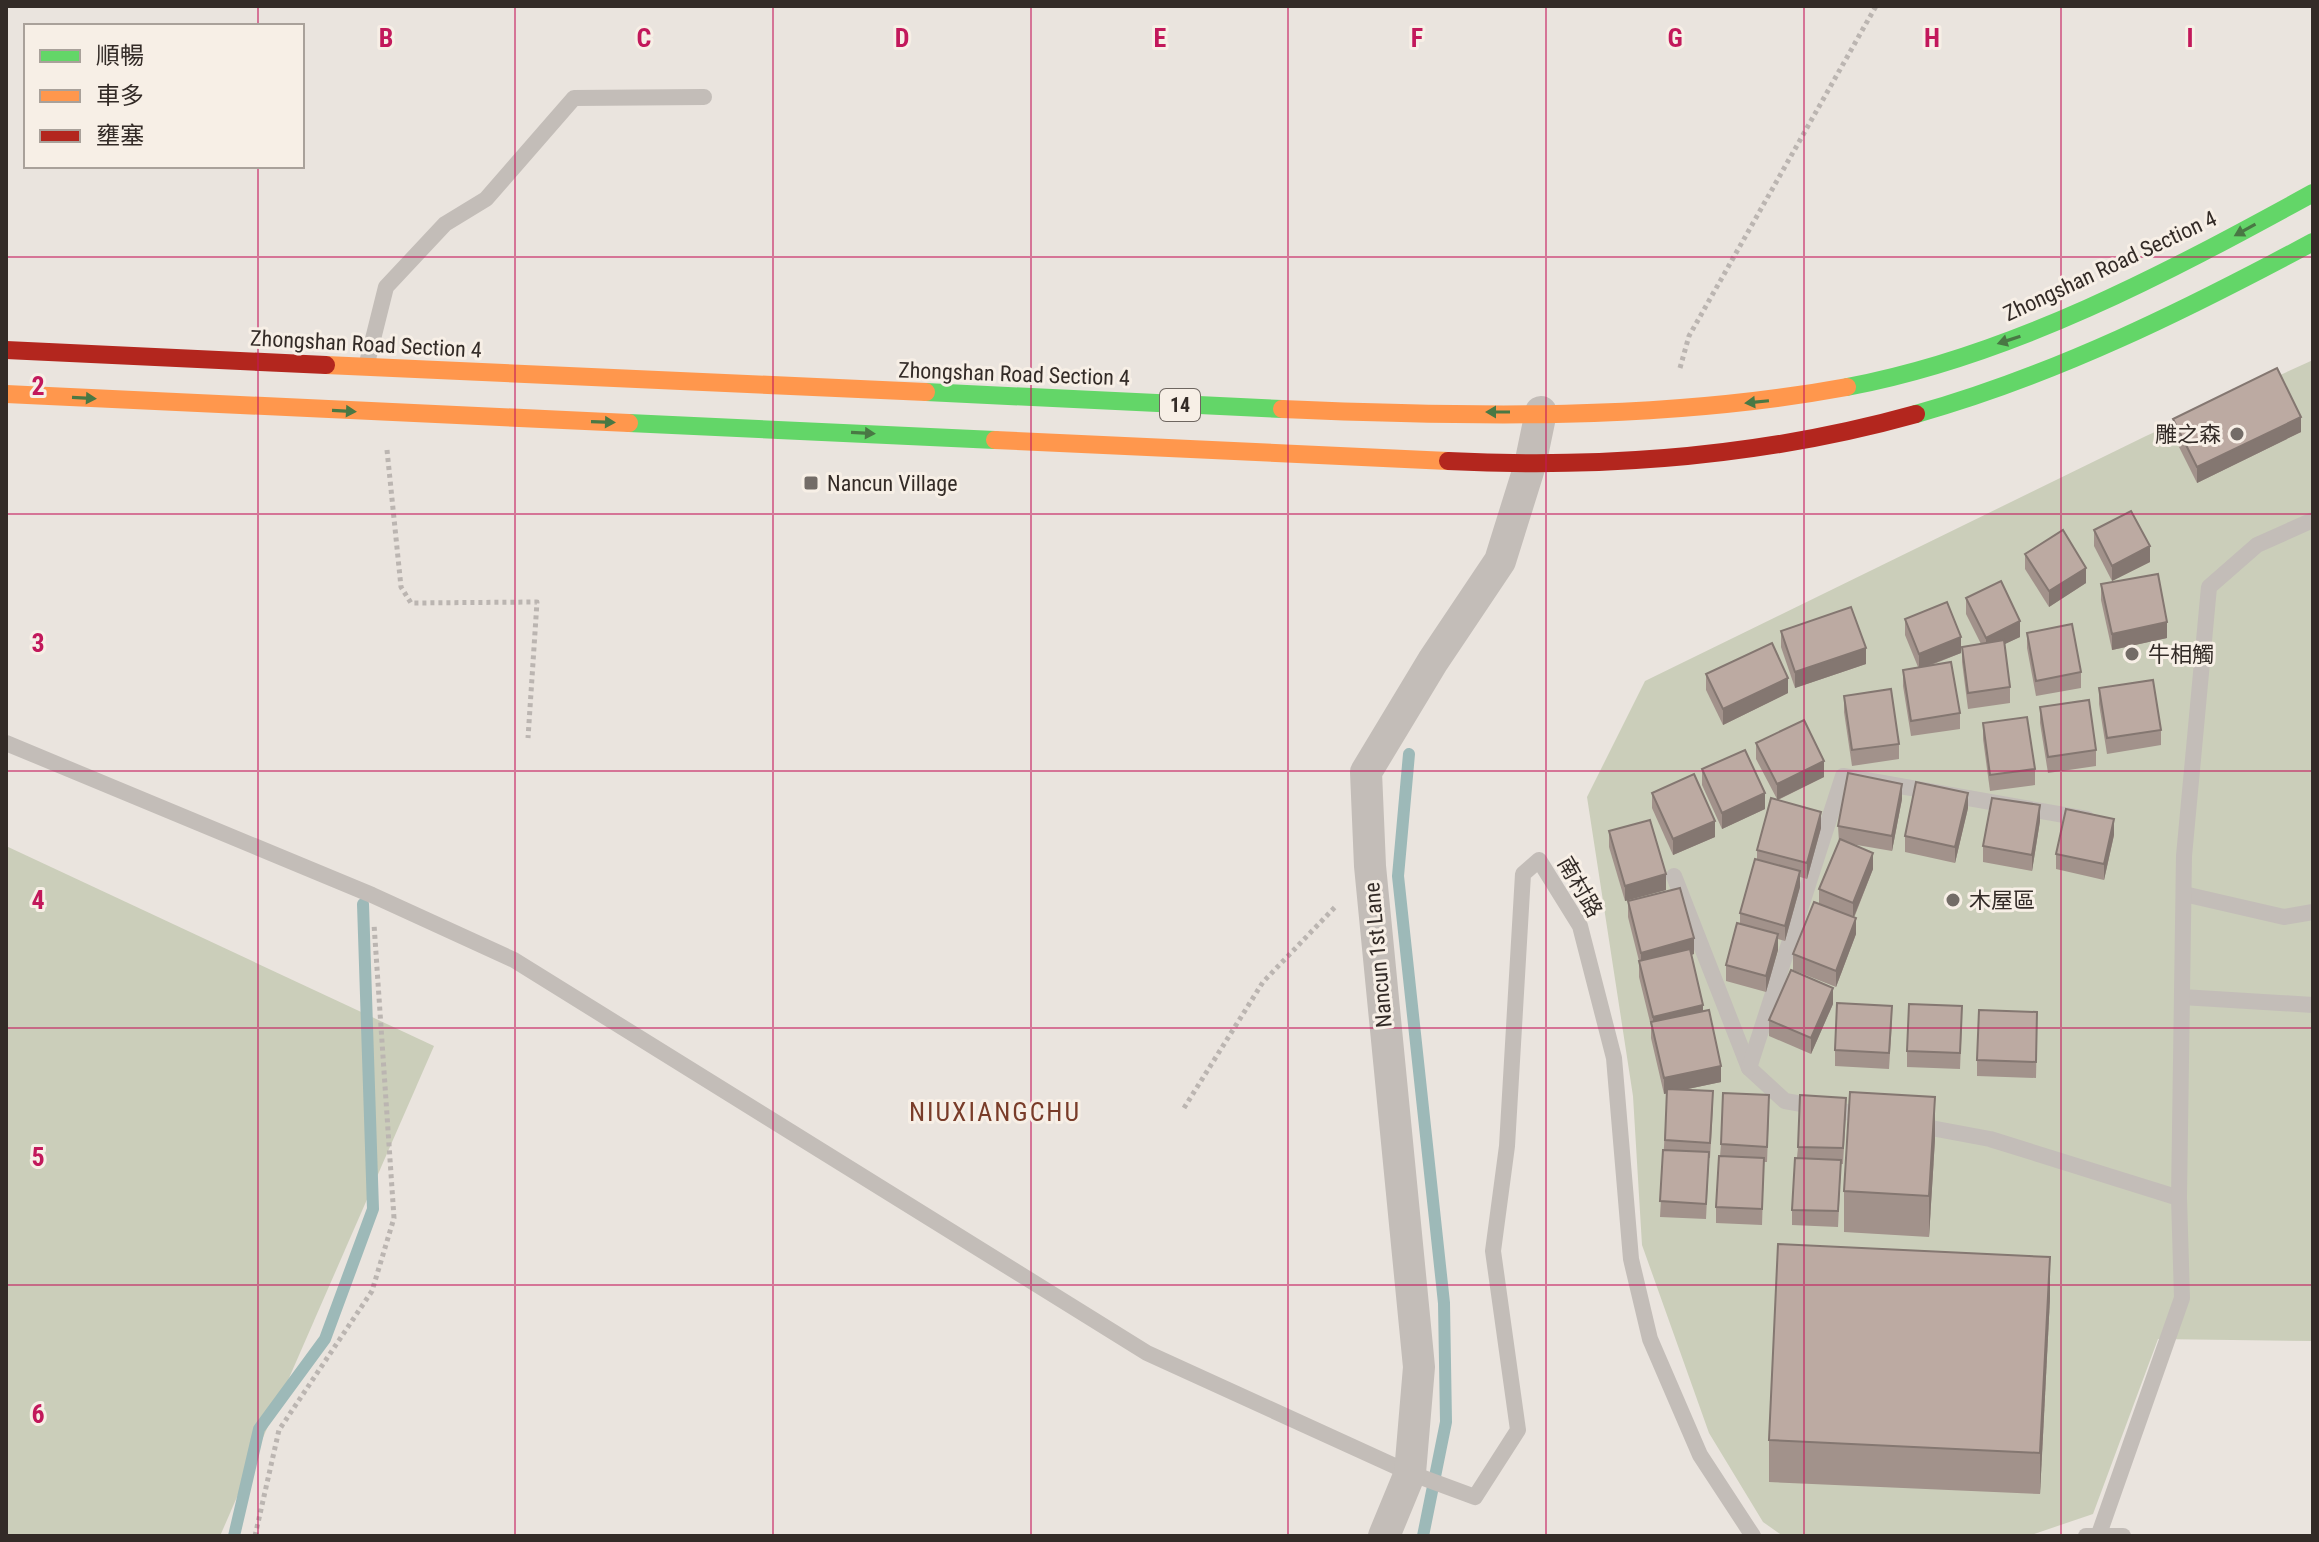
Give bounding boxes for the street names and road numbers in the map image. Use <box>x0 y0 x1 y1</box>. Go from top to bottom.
street label: Zhongshan Road Section 4 <box>2000 206 2220 326</box>
street label: Zhongshan Road Section 4 <box>250 325 483 363</box>
street label: Zhongshan Road Section 4 <box>898 357 1130 391</box>
road number: 14 <box>1160 389 1200 421</box>
street label: 南村路 <box>1553 852 1607 922</box>
street label: Nancun 1st Lane <box>1359 881 1397 1029</box>

